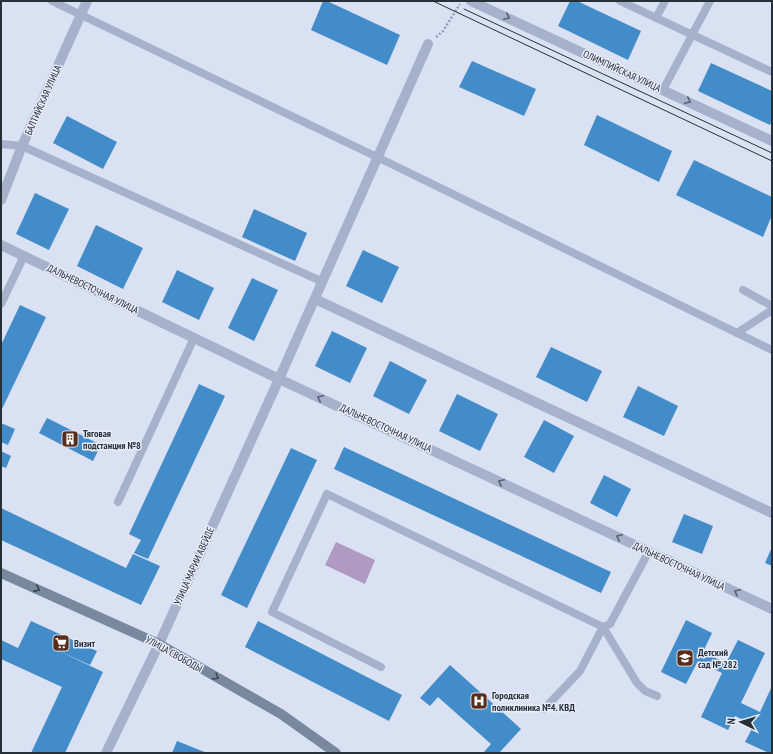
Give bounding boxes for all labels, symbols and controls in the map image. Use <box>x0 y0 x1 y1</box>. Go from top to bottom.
one-way arrow <box>502 12 510 20</box>
street label: ОЛИМПИЙСКАЯ УЛИЦА <box>581 47 663 95</box>
street label: БАЛТИЙСКАЯ УЛИЦА <box>22 63 64 137</box>
one-way arrow <box>684 96 691 104</box>
street label: ДАЛЬНЕВОСТОЧНАЯ УЛИЦА <box>45 261 141 317</box>
one-way arrow <box>317 395 324 403</box>
street label: ДАЛЬНЕВОСТОЧНАЯ УЛИЦА <box>338 401 434 455</box>
place label: Тяговая подстанция №8 <box>83 427 141 452</box>
building icon: Тяговая подстанция №8 <box>60 429 80 449</box>
one-way arrow <box>498 479 505 487</box>
street label: УЛИЦА МАРИИ АВЕЙДЕ <box>171 525 217 607</box>
one-way arrow <box>616 534 623 542</box>
street label: ДАЛЬНЕВОСТОЧНАЯ УЛИЦА <box>631 539 727 593</box>
one-way arrow <box>32 584 40 592</box>
one-way arrow <box>733 589 741 597</box>
supermarket icon: Визит <box>51 633 71 653</box>
street label: УЛИЦА СВОБОДЫ <box>143 633 205 675</box>
place label: Визит <box>74 637 95 650</box>
place label: Детский сад № 282 <box>698 646 738 671</box>
school or university icon: Детский сад № 282 <box>675 648 695 668</box>
one-way arrow <box>212 672 219 679</box>
place label: Городская поликлиника №4. КВД <box>492 689 575 714</box>
hospital icon: Городская поликлиника №4. КВД <box>469 691 489 711</box>
north arrow <box>721 702 761 742</box>
text: N <box>724 718 738 725</box>

